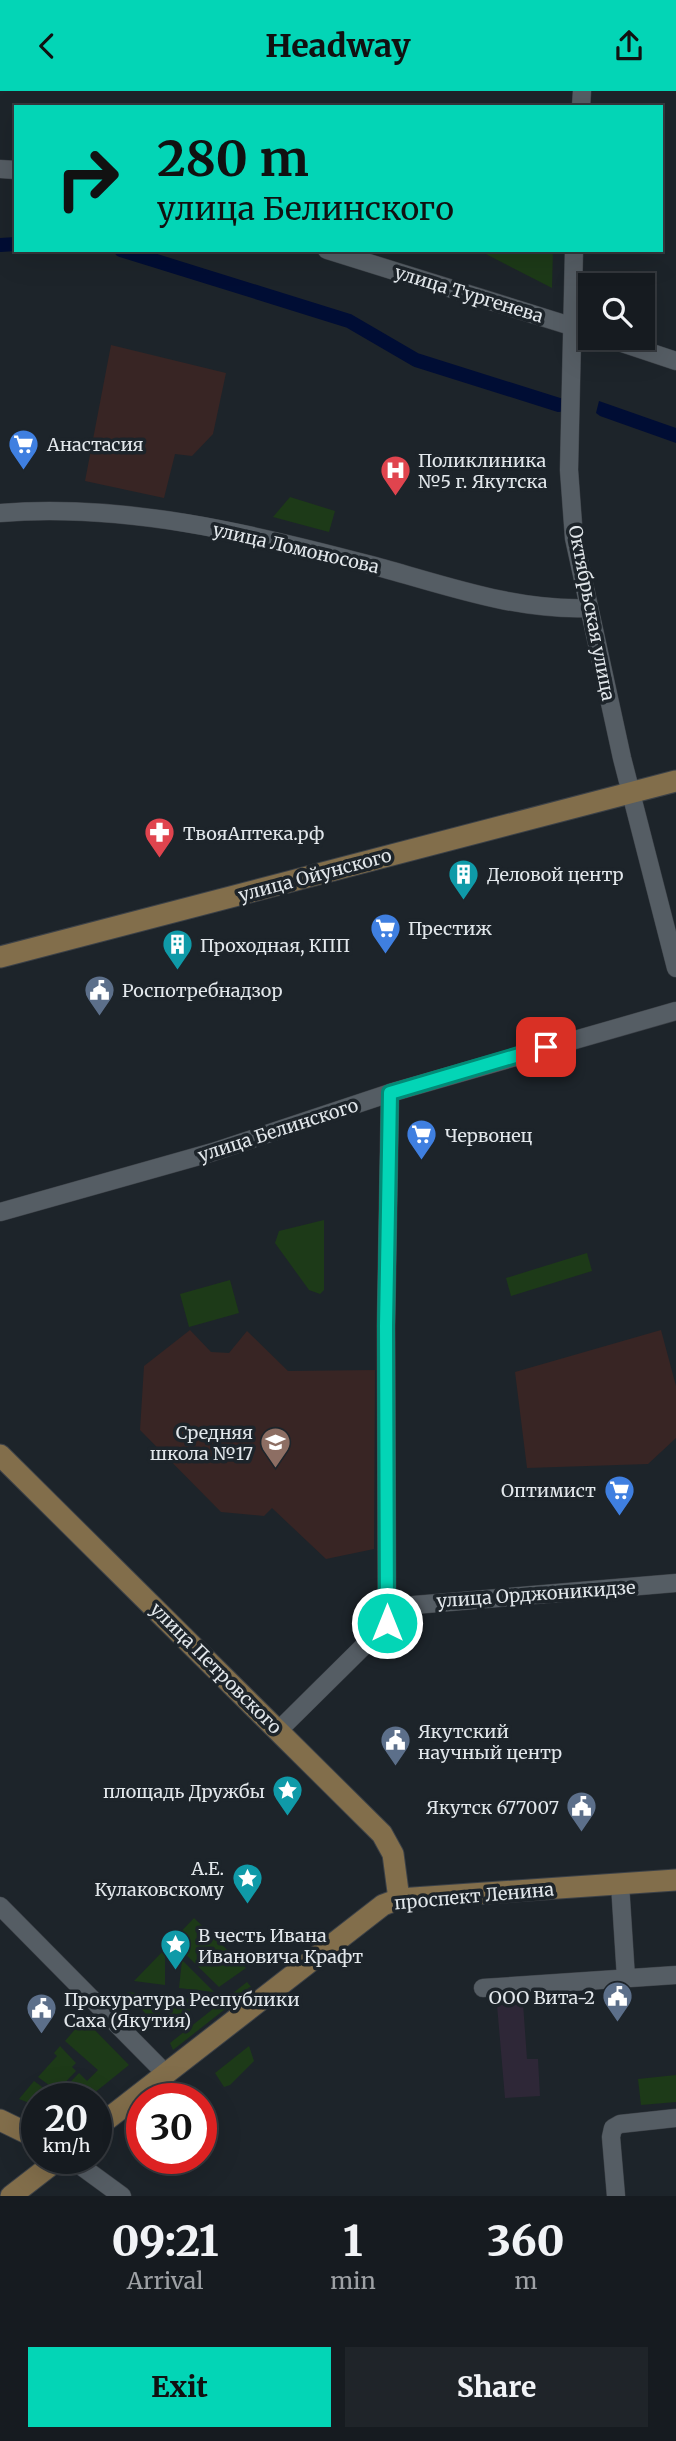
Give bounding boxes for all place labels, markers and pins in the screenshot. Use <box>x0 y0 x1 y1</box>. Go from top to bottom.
supermarket icon: Анастасия <box>7 427 41 471</box>
place label: Анастасия <box>46 433 144 456</box>
place label: Поликлиника №5 г. Якутска <box>418 449 548 493</box>
hospital icon: Поликлиника №5 г. Якутска <box>378 453 412 497</box>
pharmacy icon: ТвояАптека.рф <box>143 816 177 860</box>
place label: ТвояАптека.рф <box>183 822 324 845</box>
building icon: Деловой центр <box>447 857 481 901</box>
place label: Деловой центр <box>487 863 624 886</box>
supermarket icon: Престиж <box>368 911 402 955</box>
place label: Престиж <box>408 917 493 940</box>
building icon: Проходная, КПП <box>160 928 194 972</box>
place label: Проходная, КПП <box>200 934 350 957</box>
public building icon: Роспотребнадзор <box>82 973 116 1017</box>
place label: Роспотребнадзор <box>122 979 283 1002</box>
pin <box>516 1017 576 1077</box>
supermarket icon: Червонец <box>405 1118 439 1162</box>
place label: Червонец <box>445 1124 533 1147</box>
place label: Средняя школа №17 <box>150 1421 253 1465</box>
school or university icon: Средняя школа №17 <box>259 1425 293 1469</box>
supermarket icon: Оптимист <box>602 1473 636 1517</box>
place label: Оптимист <box>501 1479 596 1502</box>
place label: Якутский научный центр <box>418 1720 562 1764</box>
public building icon: Якутский научный центр <box>378 1724 412 1768</box>
place icon: площадь Дружбы <box>271 1774 305 1818</box>
place label: площадь Дружбы <box>103 1780 265 1803</box>
public building icon: Якутск 677007 <box>565 1790 599 1834</box>
place label: Якутск 677007 <box>426 1796 559 1819</box>
place label: А.Е. Кулаковскому <box>95 1857 225 1901</box>
place icon: А.Е. Кулаковскому <box>230 1861 264 1905</box>
place label: В честь Ивана Ивановича Крафт <box>198 1924 363 1968</box>
place icon: В честь Ивана Ивановича Крафт <box>158 1928 192 1972</box>
public building icon: ООО Вита-2 <box>601 1980 635 2024</box>
place label: ООО Вита-2 <box>489 1986 595 2009</box>
place label: Прокуратура Республики Саха (Якутия) <box>64 1988 300 2032</box>
public building icon: Прокуратура Республики Саха (Якутия) <box>24 1992 58 2036</box>

